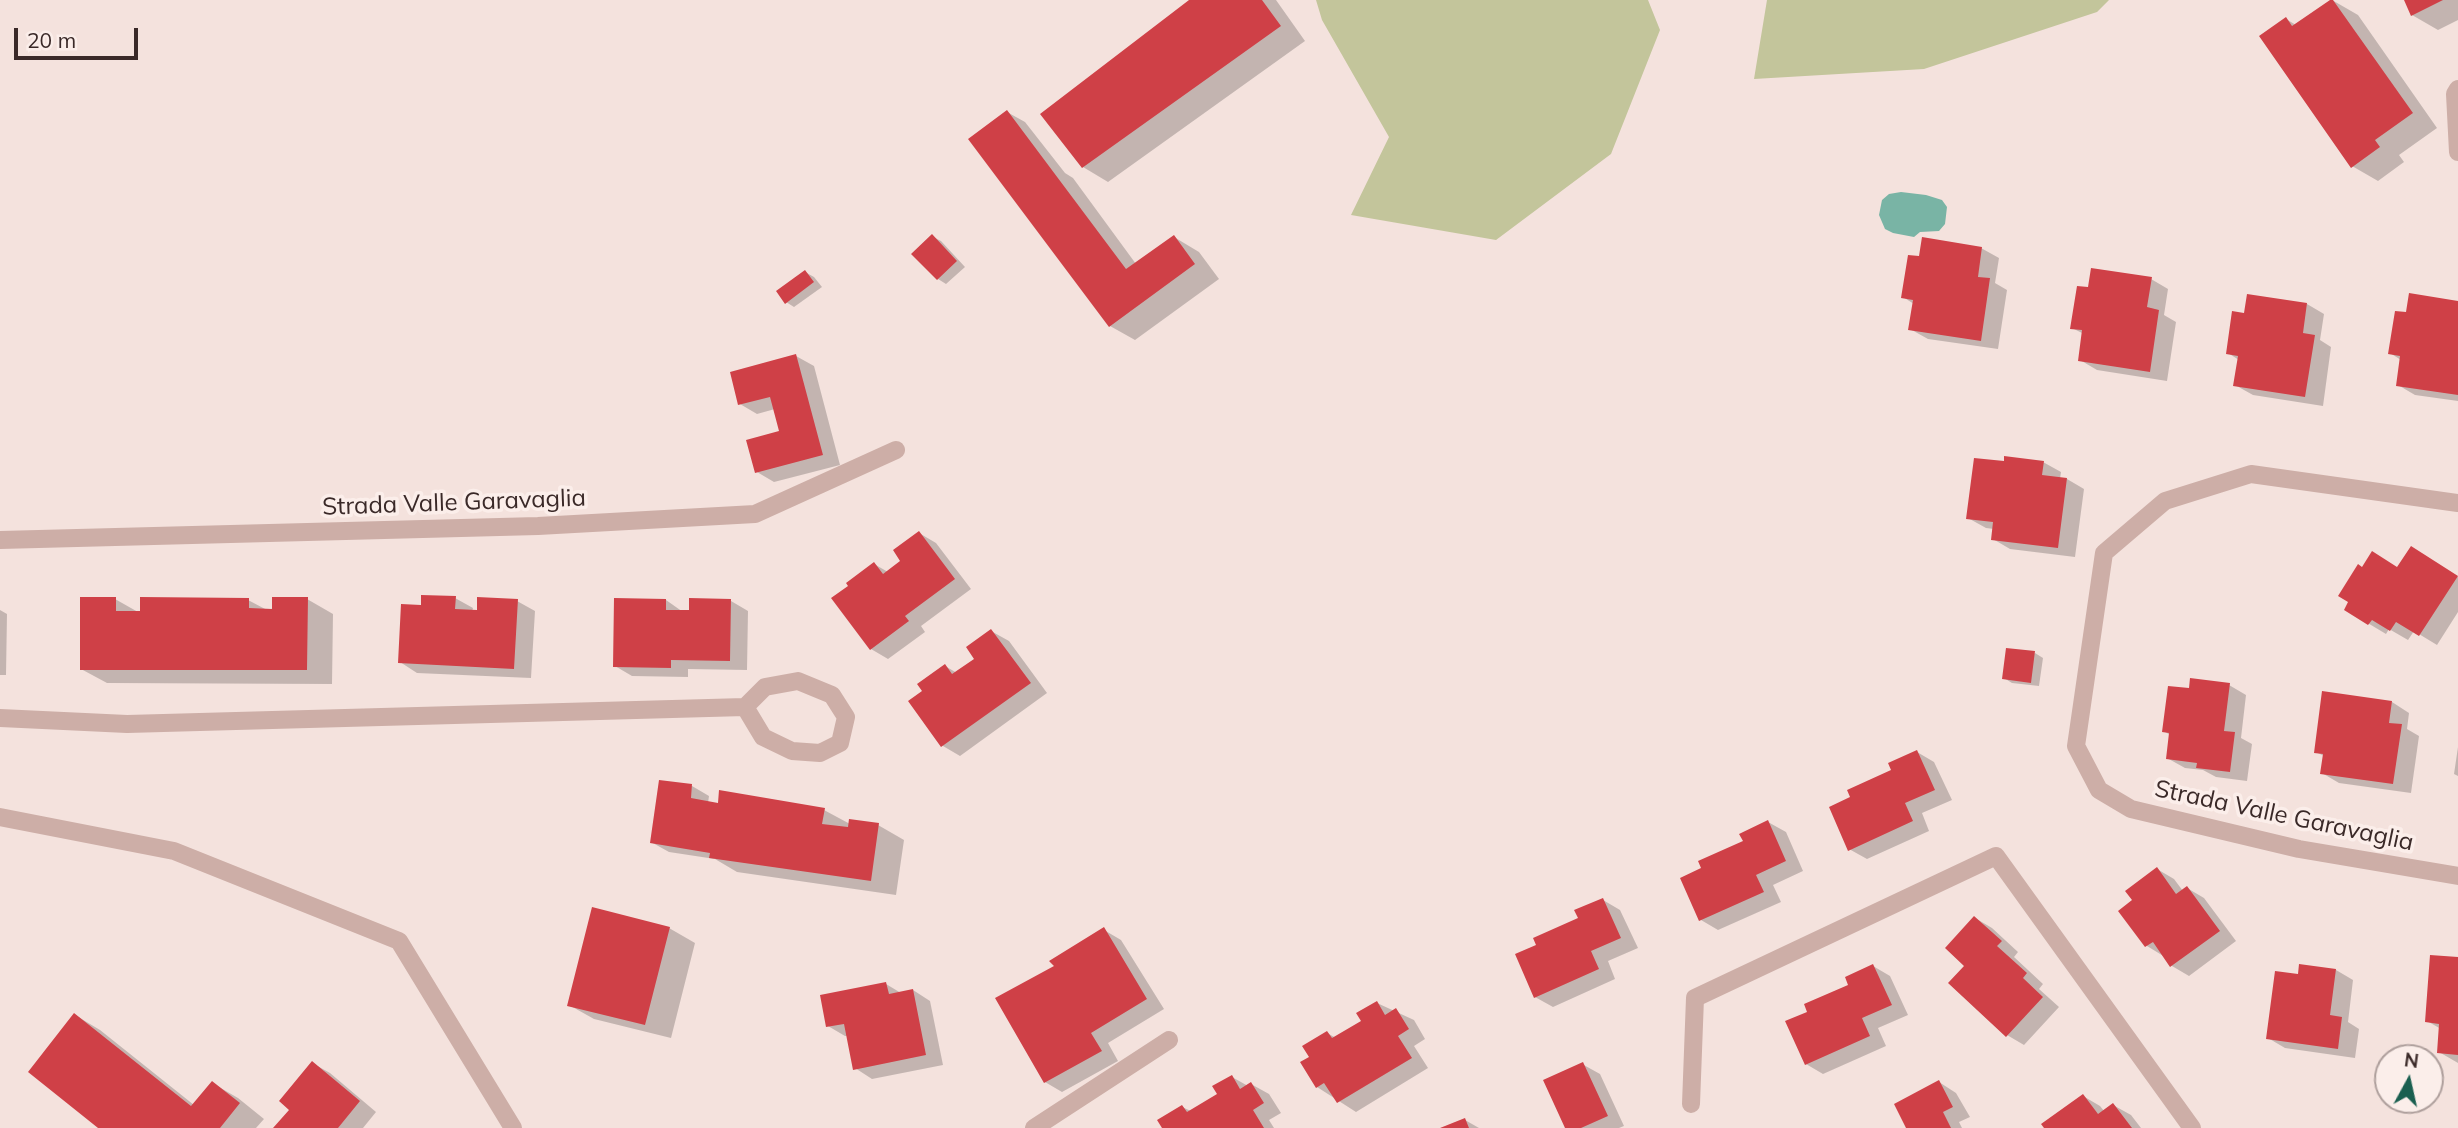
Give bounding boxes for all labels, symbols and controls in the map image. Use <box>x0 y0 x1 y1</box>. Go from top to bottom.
scale bar <box>18 14 142 58</box>
text: 20 m <box>27 27 76 53</box>
street label: Strada Valle Garavaglia <box>322 484 586 522</box>
street label: Strada Valle Garavaglia <box>2152 774 2416 858</box>
north arrow <box>2374 1044 2444 1114</box>
text: N <box>2403 1047 2420 1073</box>

